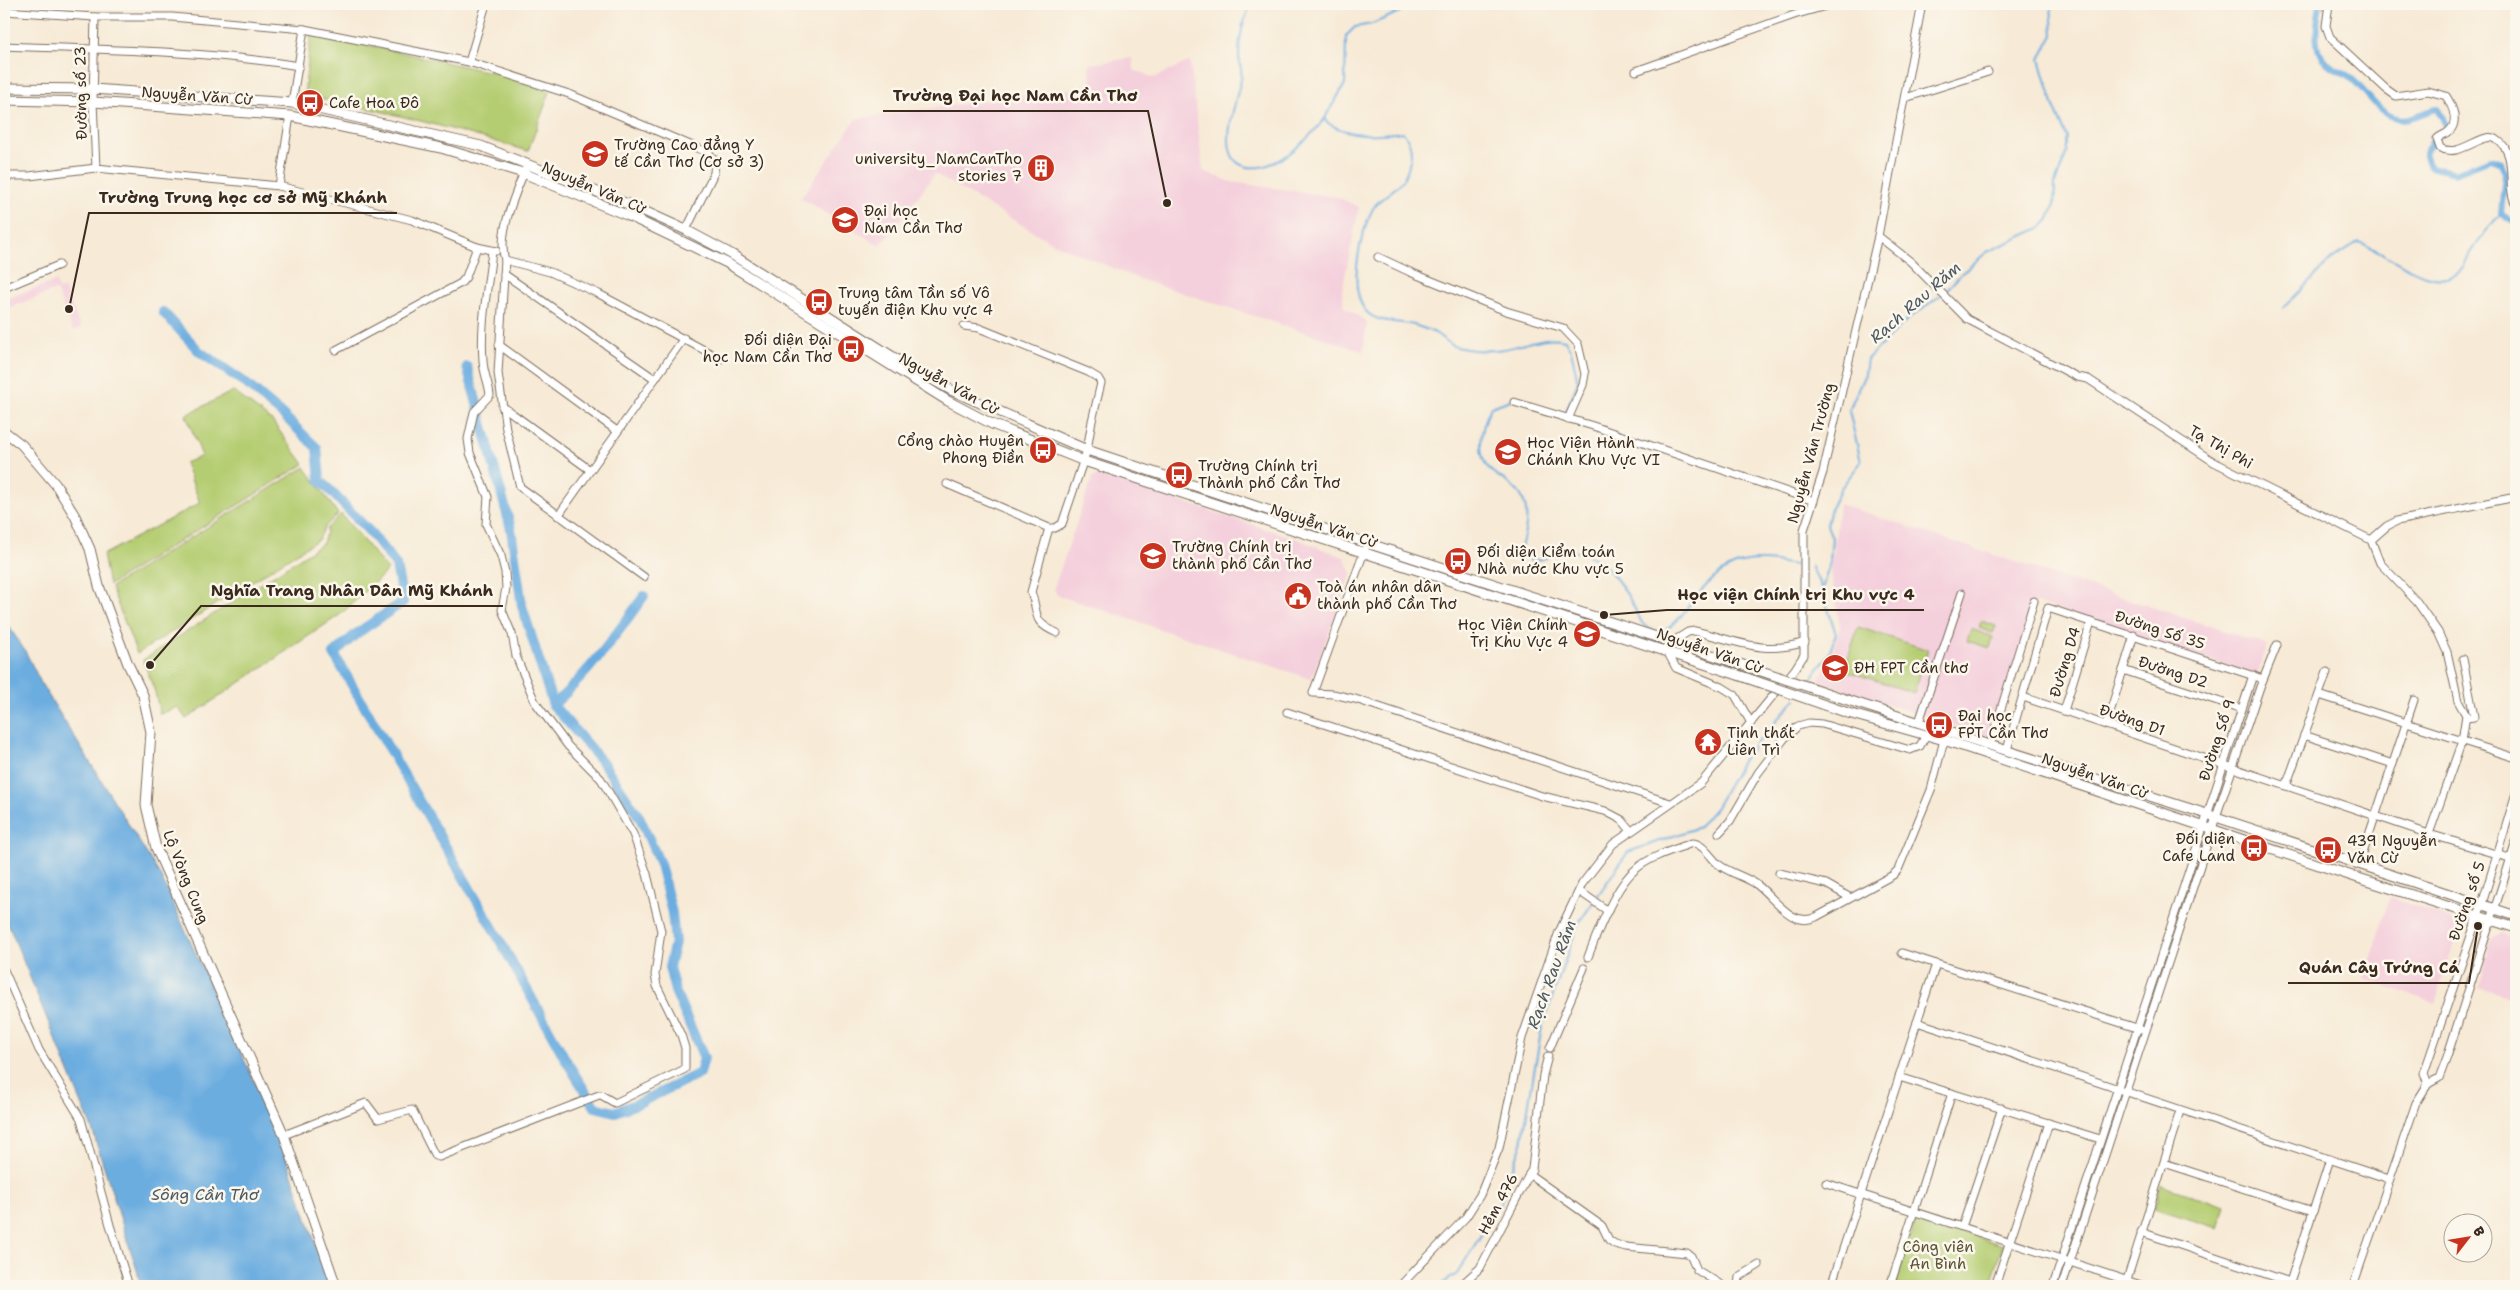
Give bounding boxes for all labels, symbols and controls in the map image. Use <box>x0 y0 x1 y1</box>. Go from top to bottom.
street label: Đường số 23 <box>70 46 92 140</box>
callout: Trường Đại học Nam Cần Thơ <box>883 80 1148 111</box>
street label: Nguyễn Văn Cừ <box>141 82 254 110</box>
text: Trường Đại học Nam Cần Thơ <box>893 85 1138 106</box>
bus stop icon: Cafe Hoa Đô <box>295 88 325 118</box>
place label: Cafe Hoa Đô <box>329 93 419 113</box>
place label: Trường Cao đẳng Y tế Cần Thơ (Cơ sở 3) <box>614 134 764 172</box>
school or university icon: Trường Cao đẳng Y tế Cần Thơ (Cơ sở 3) <box>580 139 610 169</box>
place label: university_NamCanTho stories 7 <box>855 149 1022 186</box>
building icon: university_NamCanTho stories 7 <box>1026 153 1056 183</box>
street label: Nguyễn Văn Cừ <box>539 157 650 219</box>
callout: Trường Trung học cơ sở Mỹ Khánh <box>89 182 397 213</box>
text: Trường Trung học cơ sở Mỹ Khánh <box>99 187 387 208</box>
place label: Đại học Nam Cần Thơ <box>864 201 963 238</box>
school or university icon: Đại học Nam Cần Thơ <box>830 205 860 235</box>
water label: Rạch Rau Răm <box>1865 257 1965 348</box>
place label: Trung tâm Tần số Vô tuyến điện Khu vực 4 <box>838 283 993 320</box>
bus stop icon: Trung tâm Tần số Vô tuyến điện Khu vực 4 <box>804 287 834 317</box>
place label: Đối diện Đại học Nam Cần Thơ <box>703 330 833 367</box>
bus stop icon: Đối diện Đại học Nam Cần Thơ <box>836 334 866 364</box>
street label: Nguyễn Văn Cừ <box>895 348 1003 420</box>
street label: Nguyễn Văn Trường <box>1783 380 1839 526</box>
street label: Tạ Thị Phi <box>2185 421 2257 473</box>
place label: Cổng chào Huyện Phong Điền <box>897 431 1024 468</box>
place label: Học Viện Hành Chánh Khu Vực VI <box>1527 433 1660 470</box>
bus stop icon: Cổng chào Huyện Phong Điền <box>1028 435 1058 465</box>
school or university icon: Học Viện Hành Chánh Khu Vực VI <box>1493 437 1523 467</box>
place label: Trường Chính trị Thành phố Cần Thơ <box>1198 456 1341 493</box>
bus stop icon: Trường Chính trị Thành phố Cần Thơ <box>1164 460 1194 490</box>
street label: Nguyễn Văn Cừ <box>1268 499 1381 553</box>
place label: Trường Chính trị thành phố Cần Thơ <box>1172 537 1313 574</box>
school or university icon: Trường Chính trị thành phố Cần Thơ <box>1138 541 1168 571</box>
place label: Đối diện Kiểm toán Nhà nước Khu vực 5 <box>1477 542 1624 579</box>
bus stop icon: Đối diện Kiểm toán Nhà nước Khu vực 5 <box>1443 546 1473 576</box>
callout: Nghĩa Trang Nhân Dân Mỹ Khánh <box>201 575 503 606</box>
place label: Toà án nhân dân thành phố Cần Thơ <box>1317 577 1458 614</box>
callout: Học viện Chính trị Khu vực 4 <box>1667 579 1924 610</box>
text: Nghĩa Trang Nhân Dân Mỹ Khánh <box>211 580 494 601</box>
public building icon: Toà án nhân dân thành phố Cần Thơ <box>1283 581 1313 611</box>
text: Học viện Chính trị Khu vực 4 <box>1677 584 1915 605</box>
street label: Đường Số 35 <box>2112 606 2208 654</box>
place label: Học Viện Chính Trị Khu Vực 4 <box>1458 615 1568 652</box>
school or university icon: Học Viện Chính Trị Khu Vực 4 <box>1572 619 1602 649</box>
street label: Nguyễn Văn Cừ <box>1654 623 1766 679</box>
street label: Đường D4 <box>2045 624 2085 700</box>
street label: Đường D2 <box>2136 651 2210 693</box>
school or university icon: ĐH FPT Cần thơ <box>1820 653 1850 683</box>
place label: ĐH FPT Cần thơ <box>1854 658 1969 678</box>
street label: Đường Số 9 <box>2194 696 2240 784</box>
street label: Đường D1 <box>2097 699 2167 741</box>
place label: Đại học FPT Cần Thơ <box>1958 706 2049 743</box>
bus stop icon: Đại học FPT Cần Thơ <box>1924 710 1954 740</box>
place label: Tịnh thất Liên Trì <box>1727 723 1795 760</box>
temple icon: Tịnh thất Liên Trì <box>1693 727 1723 757</box>
street label: Nguyễn Văn Cừ <box>2039 748 2151 804</box>
street label: Lộ Vòng Cung <box>158 827 214 927</box>
place label: Đối diện Cafe Land <box>2162 829 2235 866</box>
place label: 439 Nguyễn Văn Cừ <box>2347 831 2437 868</box>
bus stop icon: Đối diện Cafe Land <box>2239 833 2269 863</box>
bus stop icon: 439 Nguyễn Văn Cừ <box>2313 835 2343 865</box>
street label: Đường số 5 <box>2444 859 2490 943</box>
water label: Rạch Rau Răm <box>1522 917 1581 1032</box>
callout: Quán Cây Trứng Cá <box>2288 952 2469 983</box>
text: Quán Cây Trứng Cá <box>2299 957 2459 978</box>
street label: Hẻm 476 <box>1473 1170 1523 1238</box>
water label: Sông Cần Thơ <box>151 1184 260 1205</box>
north arrow <box>2442 1212 2492 1262</box>
text: B <box>2469 1223 2489 1240</box>
park label: Công viên An Bình <box>1903 1237 1973 1274</box>

